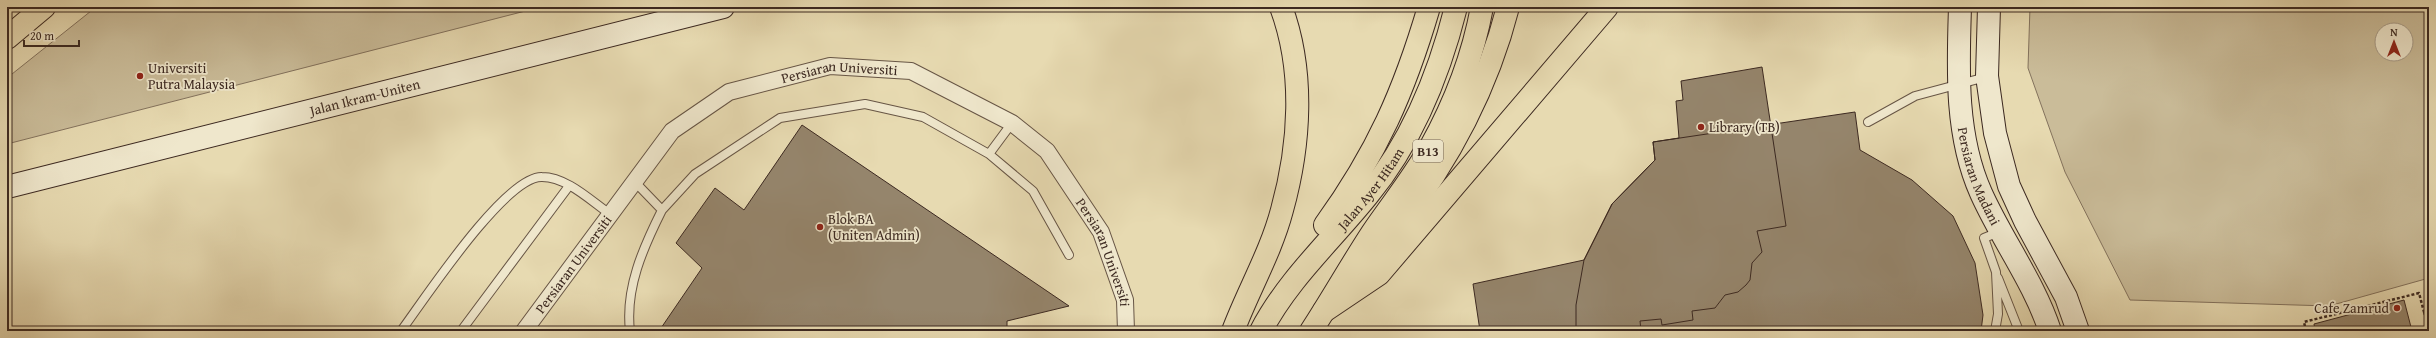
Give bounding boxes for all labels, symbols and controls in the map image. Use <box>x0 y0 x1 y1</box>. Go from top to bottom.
scale bar <box>24 22 79 48</box>
north arrow <box>2374 22 2414 62</box>
text: N <box>2390 24 2398 40</box>
text: 20 m <box>30 27 54 44</box>
street label: Persiaran Universiti <box>779 56 898 88</box>
place label: Universiti Putra Malaysia <box>148 58 235 94</box>
marker: Universiti Putra Malaysia <box>135 71 145 81</box>
street label: Jalan Ikram-Uniten <box>306 74 422 121</box>
place label: Library (TB) <box>1709 117 1780 137</box>
marker: Library (TB) <box>1696 122 1706 132</box>
street label: Persiaran Madani <box>1953 126 2005 229</box>
road number: B13 <box>1413 140 1443 162</box>
street label: Jalan Ayer Hitam <box>1331 143 1409 236</box>
street label: Persiaran Universiti <box>1071 194 1135 307</box>
place label: Blok BA (Uniten Admin) <box>828 209 920 245</box>
street label: Persiaran Universiti <box>530 211 616 318</box>
marker: Blok BA (Uniten Admin) <box>815 222 825 232</box>
place label: Cafe Zamrud <box>2314 298 2390 318</box>
marker: Cafe Zamrud <box>2392 303 2402 313</box>

